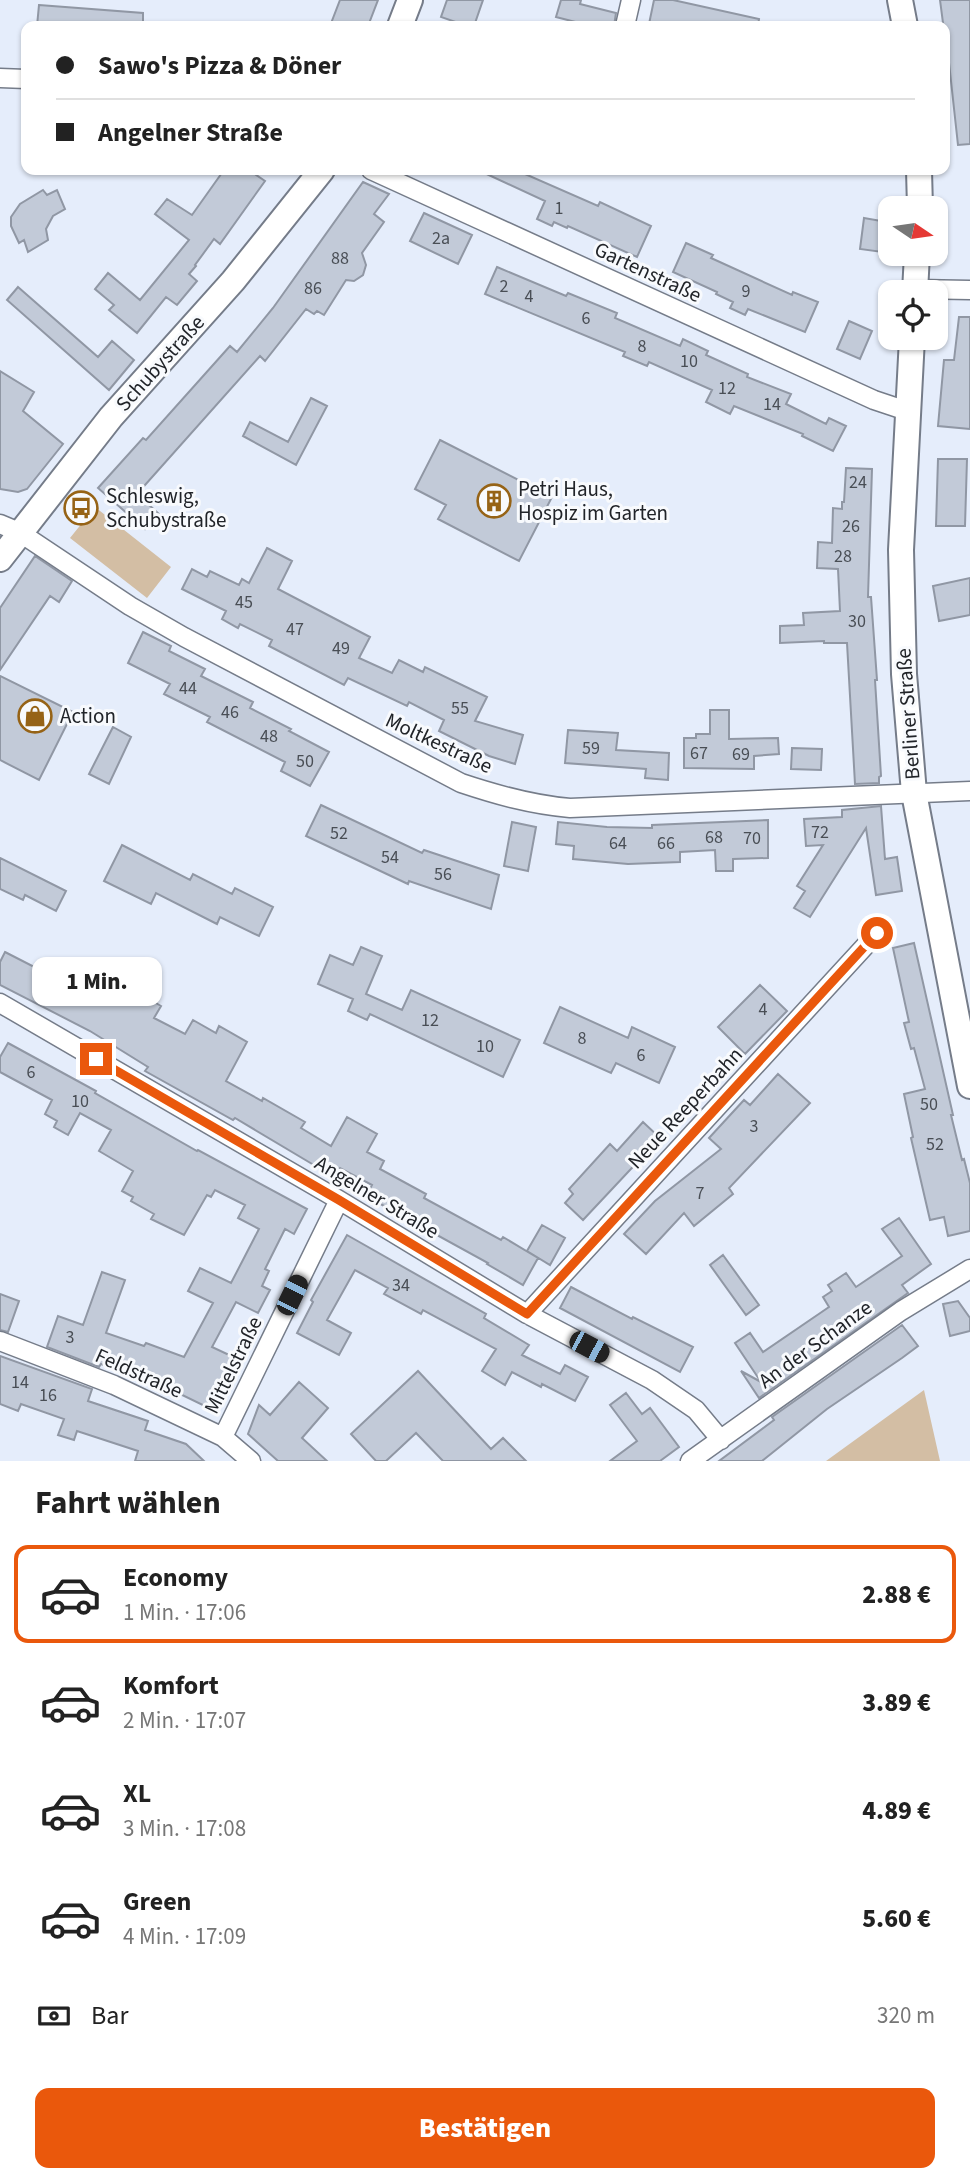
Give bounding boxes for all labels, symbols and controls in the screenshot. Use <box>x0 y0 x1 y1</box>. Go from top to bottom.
text: Sawo's Pizza & Döner <box>98 47 341 84</box>
text: Angelner Straße <box>98 114 283 151</box>
house number: 1 <box>555 196 563 221</box>
north arrow <box>878 196 948 266</box>
map controls <box>878 196 948 350</box>
house number: 2a <box>432 226 450 251</box>
street label: Gartenstraße <box>590 234 706 310</box>
house number: 88 <box>331 246 349 271</box>
house number: 2 <box>500 274 509 299</box>
house number: 86 <box>304 276 322 301</box>
house number: 9 <box>742 279 751 304</box>
button: locate <box>878 280 948 350</box>
house number: 4 <box>525 284 534 309</box>
house number: 6 <box>582 306 591 331</box>
street label: Schubystraße <box>109 308 211 418</box>
house number: 8 <box>638 334 647 359</box>
house number: 10 <box>680 349 698 374</box>
house number: 12 <box>718 376 736 401</box>
house number: 14 <box>763 392 781 417</box>
house number: 24 <box>849 470 867 495</box>
place label: Petri Haus, Hospiz im Garten <box>518 474 668 528</box>
place label: Schleswig, Schubystraße <box>106 481 226 535</box>
building icon: Petri Haus, Hospiz im Garten <box>475 482 513 520</box>
bus stop icon: Schleswig, Schubystraße <box>62 489 100 527</box>
house number: 26 <box>842 514 860 539</box>
house number: 28 <box>834 544 852 569</box>
house number: 45 <box>235 590 253 615</box>
house number: 30 <box>848 609 866 634</box>
house number: 47 <box>286 617 304 642</box>
house number: 49 <box>332 636 350 661</box>
street label: Berliner Straße <box>888 647 928 781</box>
house number: 44 <box>179 676 197 701</box>
house number: 55 <box>451 696 469 721</box>
shop icon: Action <box>16 697 54 735</box>
house number: 46 <box>221 700 239 725</box>
place label: Action <box>60 701 116 731</box>
street label: Moltkestraße <box>381 705 497 781</box>
house number: 48 <box>260 724 278 749</box>
house number: 59 <box>582 736 600 761</box>
house number: 67 <box>690 741 708 766</box>
house number: 69 <box>732 742 750 767</box>
house number: 50 <box>296 749 314 774</box>
house number: 72 <box>811 820 829 845</box>
house number: 52 <box>330 821 348 846</box>
house number: 68 <box>705 825 723 850</box>
house number: 70 <box>743 826 761 851</box>
house number: 64 <box>609 831 627 856</box>
house number: 66 <box>657 831 675 856</box>
house number: 54 <box>381 845 399 870</box>
house number: 56 <box>434 862 452 887</box>
route start <box>861 917 893 949</box>
callout: 1 Min. <box>31 958 161 1006</box>
text: 1 Min. <box>66 965 128 998</box>
house number: 4 <box>759 997 768 1022</box>
house number: 12 <box>421 1008 439 1033</box>
house number: 8 <box>578 1026 587 1051</box>
house number: 10 <box>476 1034 494 1059</box>
street label: Neue Reeperbahn <box>621 1040 749 1176</box>
route end <box>80 1043 112 1075</box>
house number: 6 <box>637 1043 646 1068</box>
house number: 6 <box>27 1060 36 1085</box>
house number: 10 <box>71 1089 89 1114</box>
house number: 50 <box>920 1092 938 1117</box>
house number: 3 <box>750 1114 759 1139</box>
house number: 52 <box>926 1132 944 1157</box>
street label: Angelner Straße <box>309 1148 445 1246</box>
house number: 7 <box>696 1181 705 1206</box>
car <box>274 1272 311 1318</box>
house number: 34 <box>392 1273 410 1298</box>
street label: An der Schanze <box>752 1292 878 1396</box>
street label: Mittelstraße <box>196 1311 270 1419</box>
house number: 3 <box>66 1325 75 1350</box>
car <box>566 1328 613 1366</box>
street label: Feldstraße <box>90 1340 188 1406</box>
house number: 14 <box>11 1370 29 1395</box>
house number: 16 <box>39 1383 57 1408</box>
text: Fahrt wählen <box>35 1480 221 1526</box>
text: Economy <box>123 1559 228 1596</box>
icon: car <box>39 1563 102 1626</box>
text: 2.88 € <box>862 1576 931 1613</box>
text: 1 Min. · 17:06 <box>123 1596 246 1629</box>
text: Komfort <box>123 1667 219 1704</box>
icon: car <box>39 1671 102 1734</box>
text: 3.89 € <box>862 1684 931 1721</box>
text: 2 Min. · 17:07 <box>123 1704 246 1737</box>
text: XL <box>123 1775 151 1812</box>
icon: car <box>39 1779 102 1842</box>
text: 4.89 € <box>862 1792 931 1829</box>
text: 3 Min. · 17:08 <box>123 1812 246 1845</box>
text: Green <box>123 1883 191 1920</box>
icon: car <box>39 1887 102 1950</box>
text: 5.60 € <box>862 1900 931 1937</box>
text: 4 Min. · 17:09 <box>123 1920 246 1953</box>
icon: cash <box>35 1997 73 2035</box>
text: Bar <box>91 1997 128 2034</box>
text: 320 m <box>877 1999 935 2032</box>
button: Bestätigen <box>35 2088 935 2168</box>

